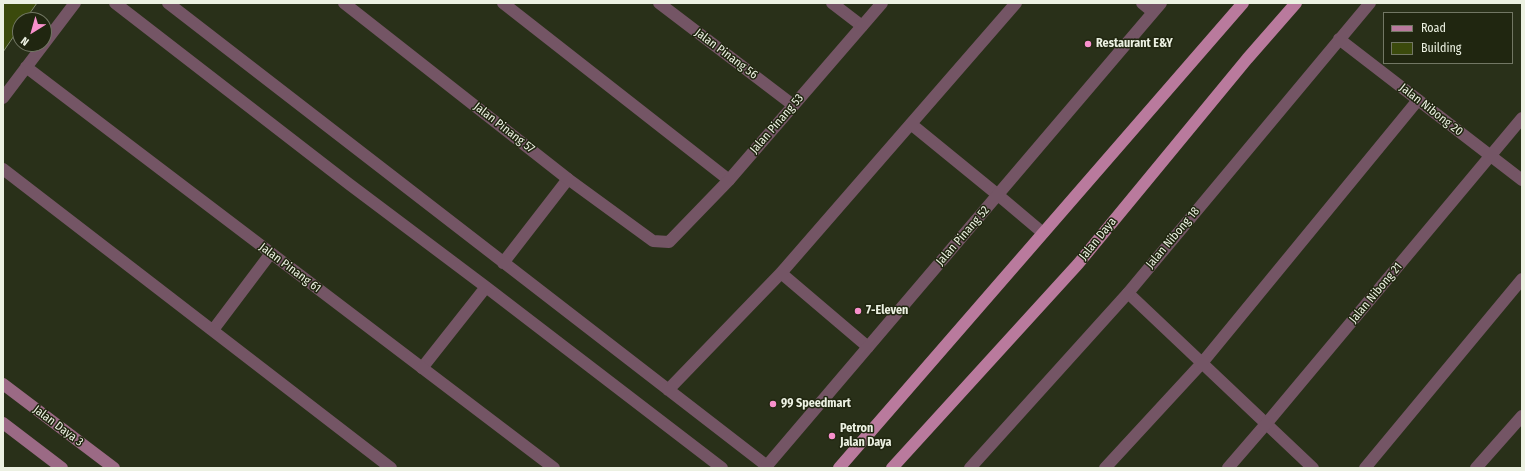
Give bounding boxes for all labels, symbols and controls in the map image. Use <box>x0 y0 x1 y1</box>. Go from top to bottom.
north arrow <box>12 12 52 52</box>
legend <box>1383 12 1513 64</box>
text: Road <box>1421 21 1446 35</box>
street label: Jalan Pinang 56 <box>692 26 760 82</box>
text: N <box>19 34 32 48</box>
place label: Restaurant E&Y <box>1096 37 1173 51</box>
marker: Restaurant E&Y <box>1083 39 1093 49</box>
text: Building <box>1421 41 1461 55</box>
street label: Jalan Nibong 20 <box>1396 81 1466 139</box>
street label: Jalan Pinang 53 <box>747 91 807 157</box>
street label: Jalan Pinang 57 <box>471 100 537 156</box>
street label: Jalan Pinang 52 <box>933 203 993 269</box>
street label: Jalan Nibong 18 <box>1143 204 1203 272</box>
street label: Jalan Daya <box>1076 215 1120 263</box>
street label: Jalan Pinang 61 <box>256 240 324 296</box>
street label: Jalan Nibong 21 <box>1346 260 1406 326</box>
place label: 7-Eleven <box>866 304 908 318</box>
marker: 7-Eleven <box>853 306 863 316</box>
place label: 99 Speedmart <box>781 397 851 411</box>
marker: 99 Speedmart <box>768 399 778 409</box>
street label: Jalan Daya 3 <box>30 402 86 450</box>
place label: Petron Jalan Daya <box>840 422 892 450</box>
marker: Petron Jalan Daya <box>827 431 837 441</box>

